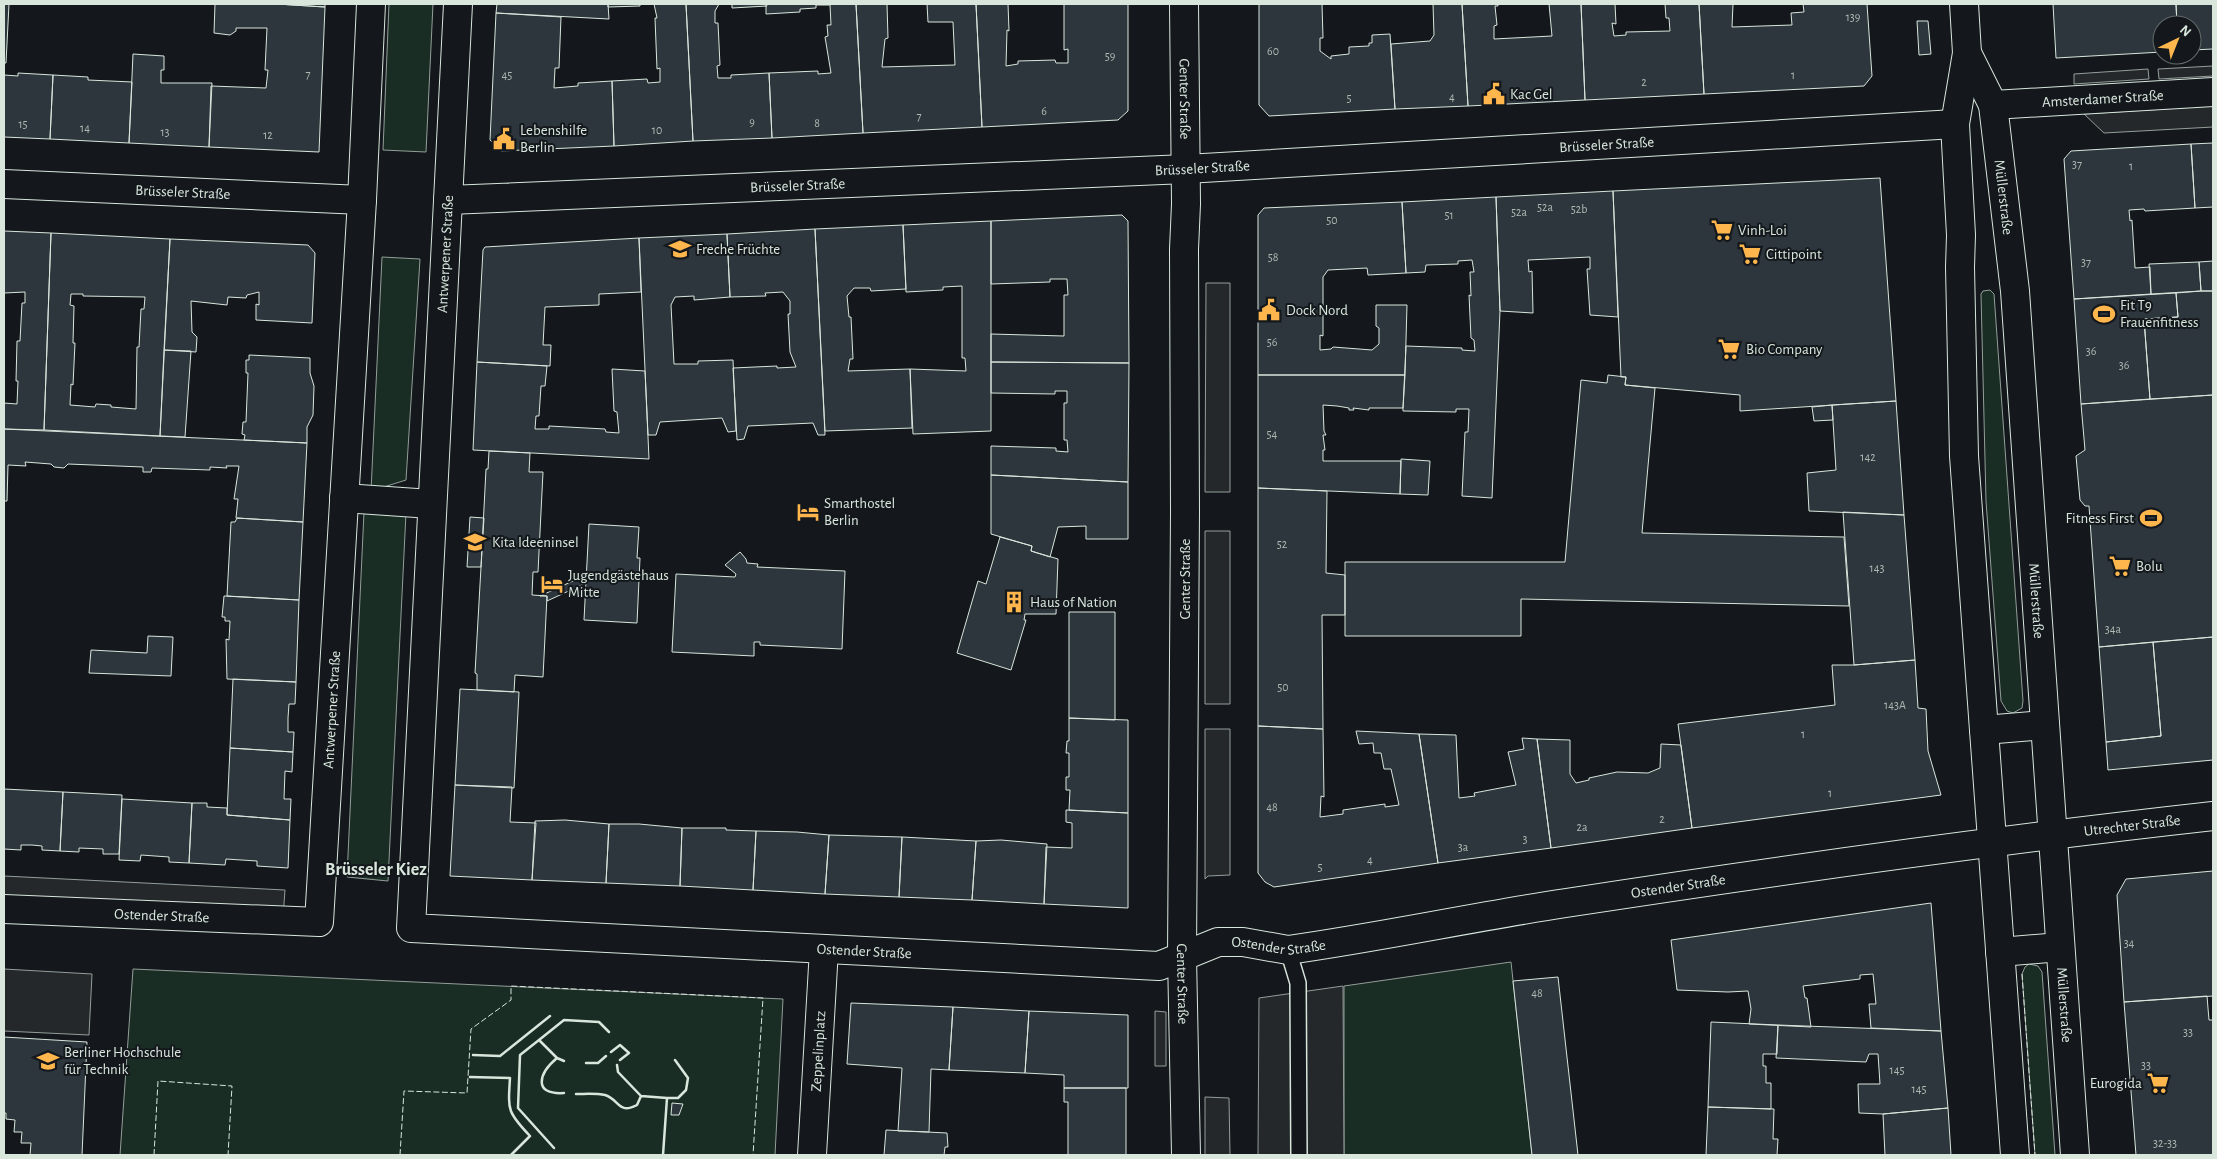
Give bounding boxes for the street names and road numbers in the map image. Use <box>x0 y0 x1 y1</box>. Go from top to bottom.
street label: Genter Straße <box>1177 58 1192 140</box>
street label: Amsterdamer Straße <box>2041 88 2164 110</box>
street label: Brüsseler Straße <box>1559 135 1655 155</box>
street label: Brüsseler Straße <box>1154 158 1250 178</box>
street label: Müllerstraße <box>1992 159 2015 236</box>
street label: Brüsseler Straße <box>750 176 846 195</box>
street label: Brüsseler Straße <box>135 183 231 202</box>
street label: Antwerpener Straße <box>435 195 456 313</box>
street label: Genter Straße <box>1178 538 1193 619</box>
street label: Müllerstraße <box>2026 563 2046 639</box>
street label: Antwerpener Straße <box>321 650 343 769</box>
street label: Utrechter Straße <box>2083 813 2181 839</box>
street label: Ostender Straße <box>1630 872 1727 901</box>
street label: Ostender Straße <box>114 907 210 925</box>
street label: Ostender Straße <box>1232 935 1327 958</box>
street label: Ostender Straße <box>816 942 912 961</box>
street label: Genter Straße <box>1174 943 1190 1025</box>
street label: Müllerstraße <box>2054 967 2074 1043</box>
street label: Zeppelinplatz <box>809 1010 828 1092</box>

